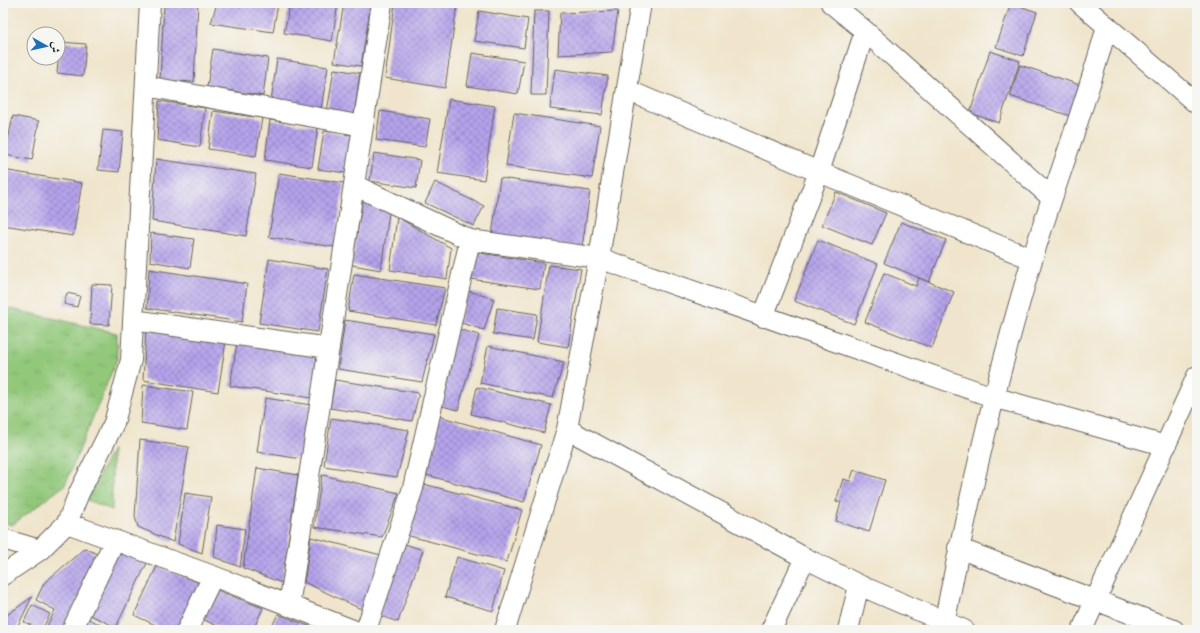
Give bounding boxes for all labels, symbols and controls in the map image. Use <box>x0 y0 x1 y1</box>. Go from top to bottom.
north arrow <box>26 26 66 66</box>
text: ش <box>47 41 63 54</box>

